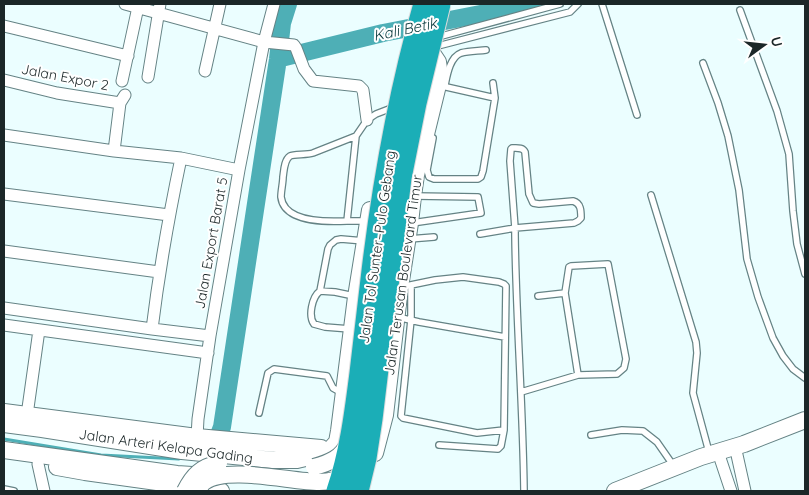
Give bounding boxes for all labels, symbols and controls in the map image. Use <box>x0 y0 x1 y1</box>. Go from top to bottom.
water label: Kali Betik <box>371 13 440 45</box>
north arrow <box>739 20 789 70</box>
text: U <box>767 35 787 49</box>
street label: Jalan Expor 2 <box>20 60 111 94</box>
street label: Jalan Tol Sunter–Pulo Gebang <box>355 149 399 345</box>
street label: Jalan Terusan Boulevard Timur <box>380 173 426 377</box>
street label: Jalan Export Barat 5 <box>191 176 231 310</box>
street label: Jalan Arteri Kelapa Gading <box>78 425 254 467</box>

